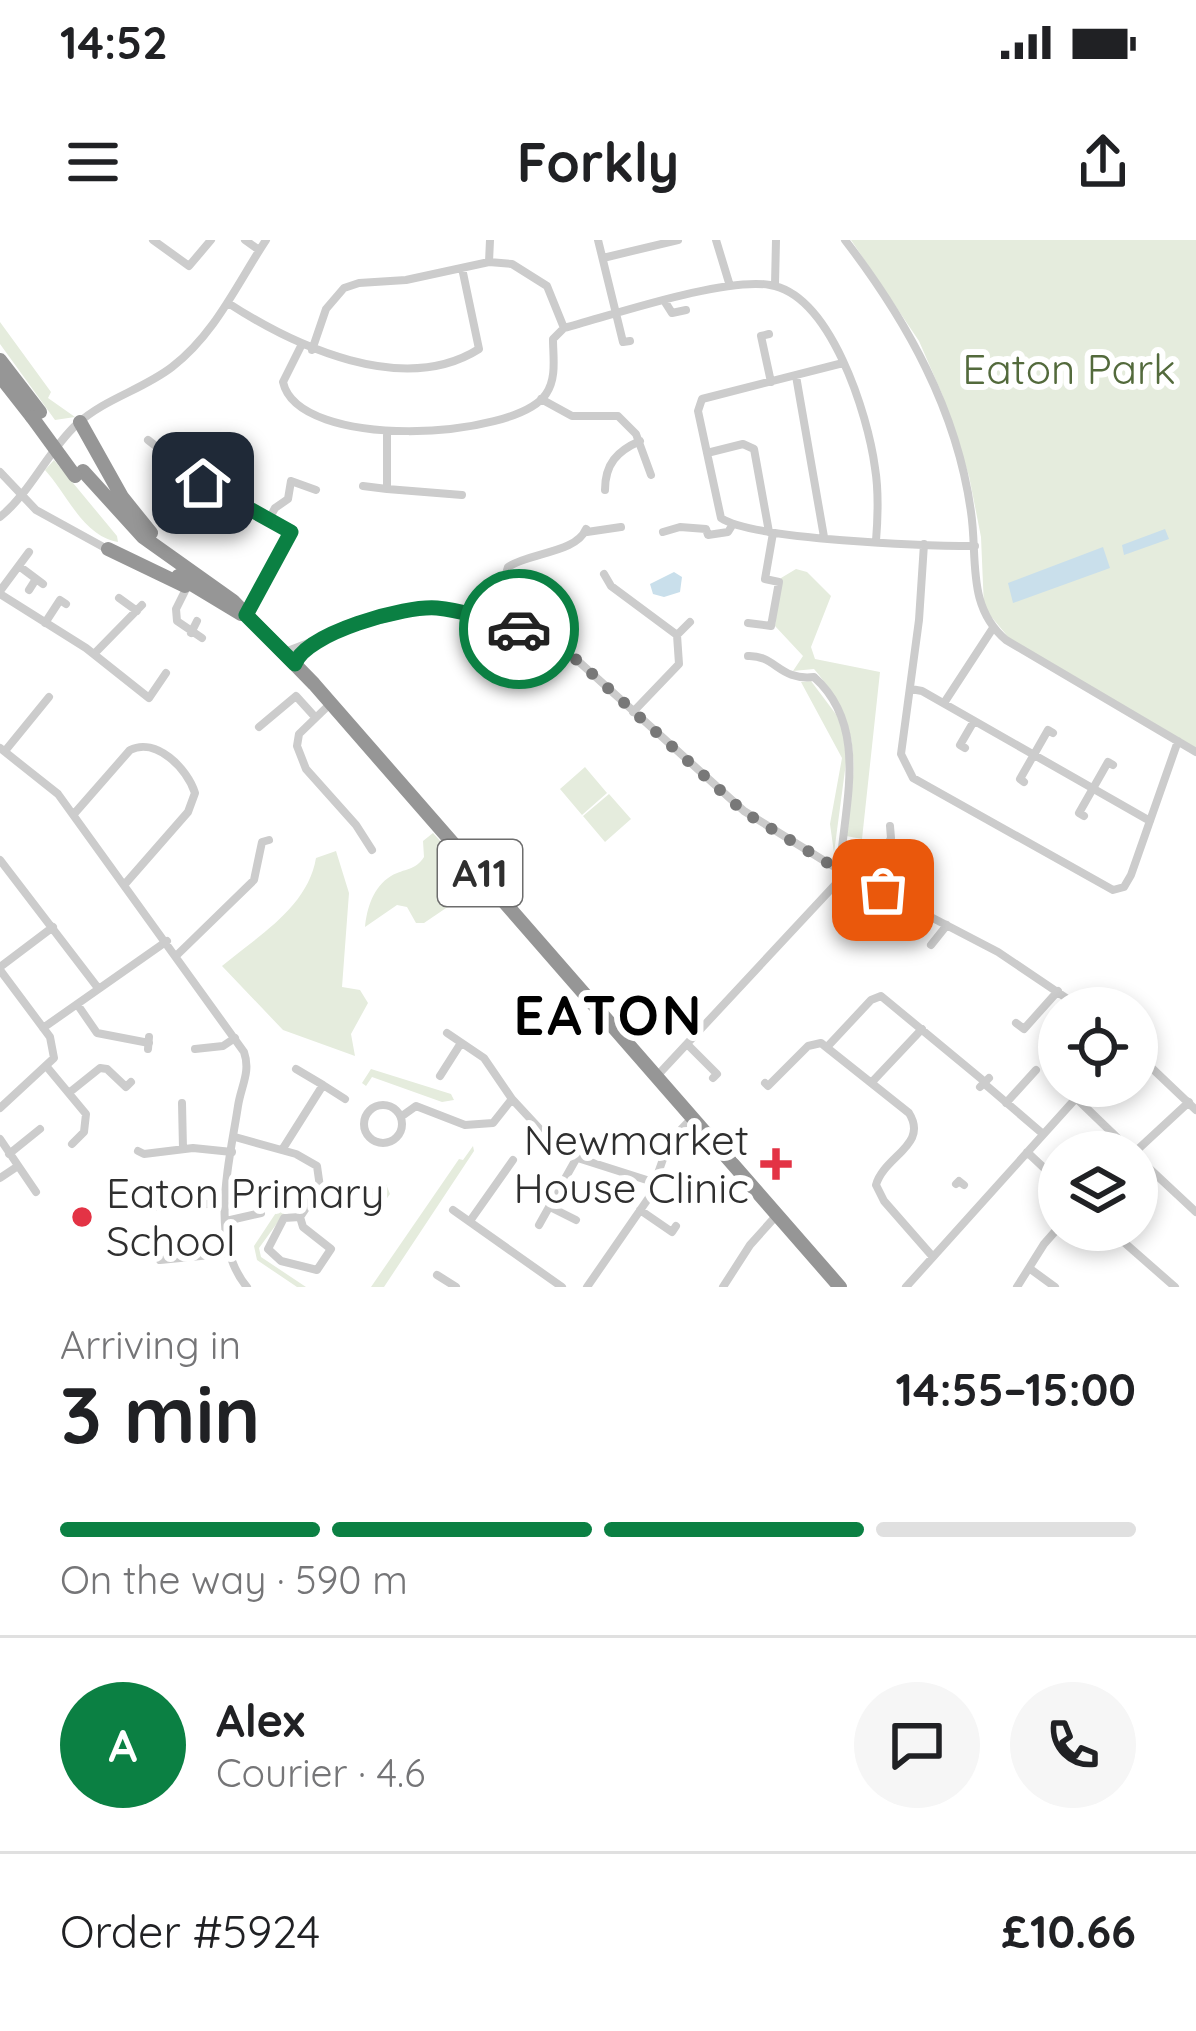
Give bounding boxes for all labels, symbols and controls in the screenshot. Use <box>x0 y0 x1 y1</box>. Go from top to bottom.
text: 14:52 <box>60 14 168 70</box>
text: Forkly <box>517 128 679 196</box>
icon: menu <box>60 129 126 195</box>
icon: share <box>1070 129 1136 195</box>
park label: Eaton Park <box>962 342 1176 395</box>
pin <box>152 432 254 534</box>
icon: home <box>170 450 236 516</box>
courier <box>459 569 579 689</box>
icon: car <box>486 596 552 662</box>
pin <box>832 839 934 941</box>
road number: A11 <box>438 840 522 906</box>
icon: bag <box>850 857 916 923</box>
district label: EATON <box>513 981 705 1049</box>
map controls <box>1038 987 1158 1251</box>
button: locate <box>1038 987 1158 1107</box>
place label: Newmarket House Clinic <box>514 1113 749 1214</box>
button: layers <box>1038 1131 1158 1251</box>
marker: Newmarket House Clinic <box>760 1148 792 1180</box>
place label: Eaton Primary School <box>106 1166 384 1267</box>
marker: Eaton Primary School <box>69 1204 95 1230</box>
text: Arriving in <box>60 1320 241 1369</box>
text: 14:55–15:00 <box>896 1361 1136 1417</box>
text: 3 min <box>60 1365 261 1463</box>
text: On the way · 590 m <box>60 1555 408 1604</box>
button: chat <box>854 1682 980 1808</box>
button: phone <box>1010 1682 1136 1808</box>
text: Alex <box>216 1692 305 1748</box>
text: A <box>109 1717 137 1773</box>
text: Courier · 4.6 <box>216 1748 425 1797</box>
text: Order #5924 <box>60 1903 320 1959</box>
text: £10.66 <box>1002 1903 1136 1959</box>

